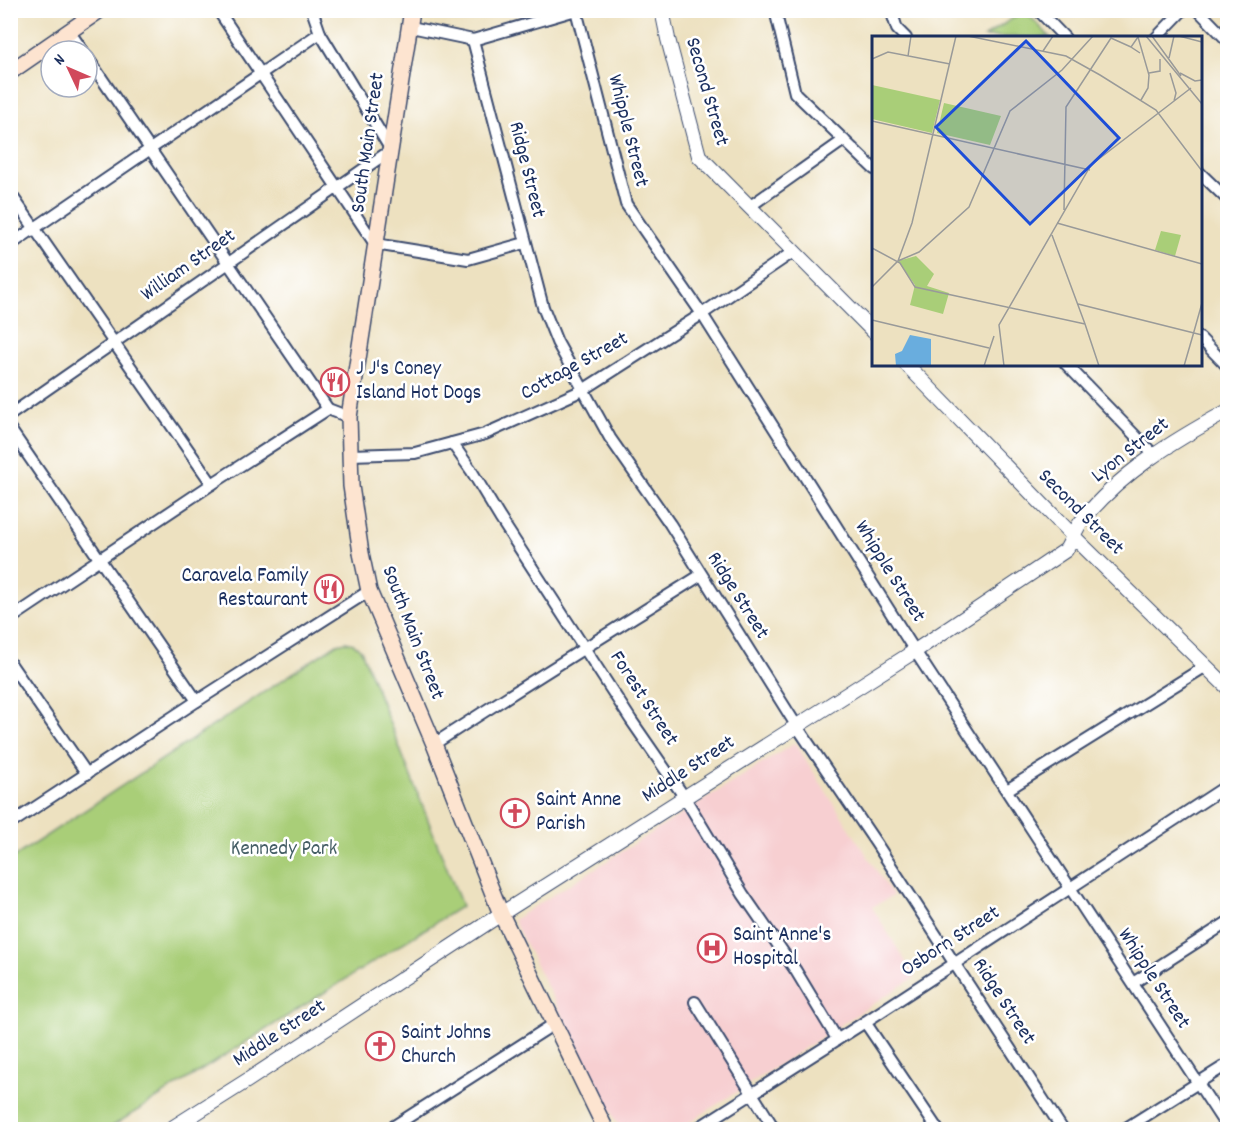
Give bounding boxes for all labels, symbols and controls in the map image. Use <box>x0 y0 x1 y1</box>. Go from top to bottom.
street label: Second Street <box>676 34 736 150</box>
inset map <box>872 36 1202 366</box>
north arrow <box>39 39 99 99</box>
text: N <box>49 49 71 71</box>
street label: South Main Street <box>344 71 394 215</box>
street label: Whipple Street <box>599 72 656 191</box>
street label: Ridge Street <box>500 119 552 222</box>
street label: William Street <box>135 222 243 310</box>
street label: Cottage Street <box>516 325 635 409</box>
place label: J J's Coney Island Hot Dogs <box>356 355 481 409</box>
restaurant icon: J J's Coney Island Hot Dogs <box>319 366 351 398</box>
street label: Lyon Street <box>1086 411 1177 491</box>
street label: Second Street <box>1030 463 1130 563</box>
street label: Whipple Street <box>846 515 932 629</box>
street label: Ridge Street <box>698 546 776 646</box>
place label: Caravela Family Restaurant <box>181 562 308 616</box>
street label: South Main Street <box>373 562 451 705</box>
restaurant icon: Caravela Family Restaurant <box>313 573 345 605</box>
street label: Forest Street <box>601 645 685 753</box>
street label: Middle Street <box>636 728 742 811</box>
place label: Saint Anne Parish <box>536 786 621 840</box>
church icon: Saint Anne Parish <box>499 797 531 829</box>
park label: Kennedy Park <box>231 835 337 865</box>
street label: Osborn Street <box>896 899 1007 985</box>
place label: Saint Anne's Hospital <box>733 921 831 975</box>
street label: Whipple Street <box>1109 923 1197 1036</box>
hospital icon: Saint Anne's Hospital <box>696 932 728 964</box>
street label: Ridge Street <box>964 953 1042 1052</box>
street label: Middle Street <box>227 992 333 1075</box>
place label: Saint Johns Church <box>401 1019 491 1073</box>
church icon: Saint Johns Church <box>364 1030 396 1062</box>

